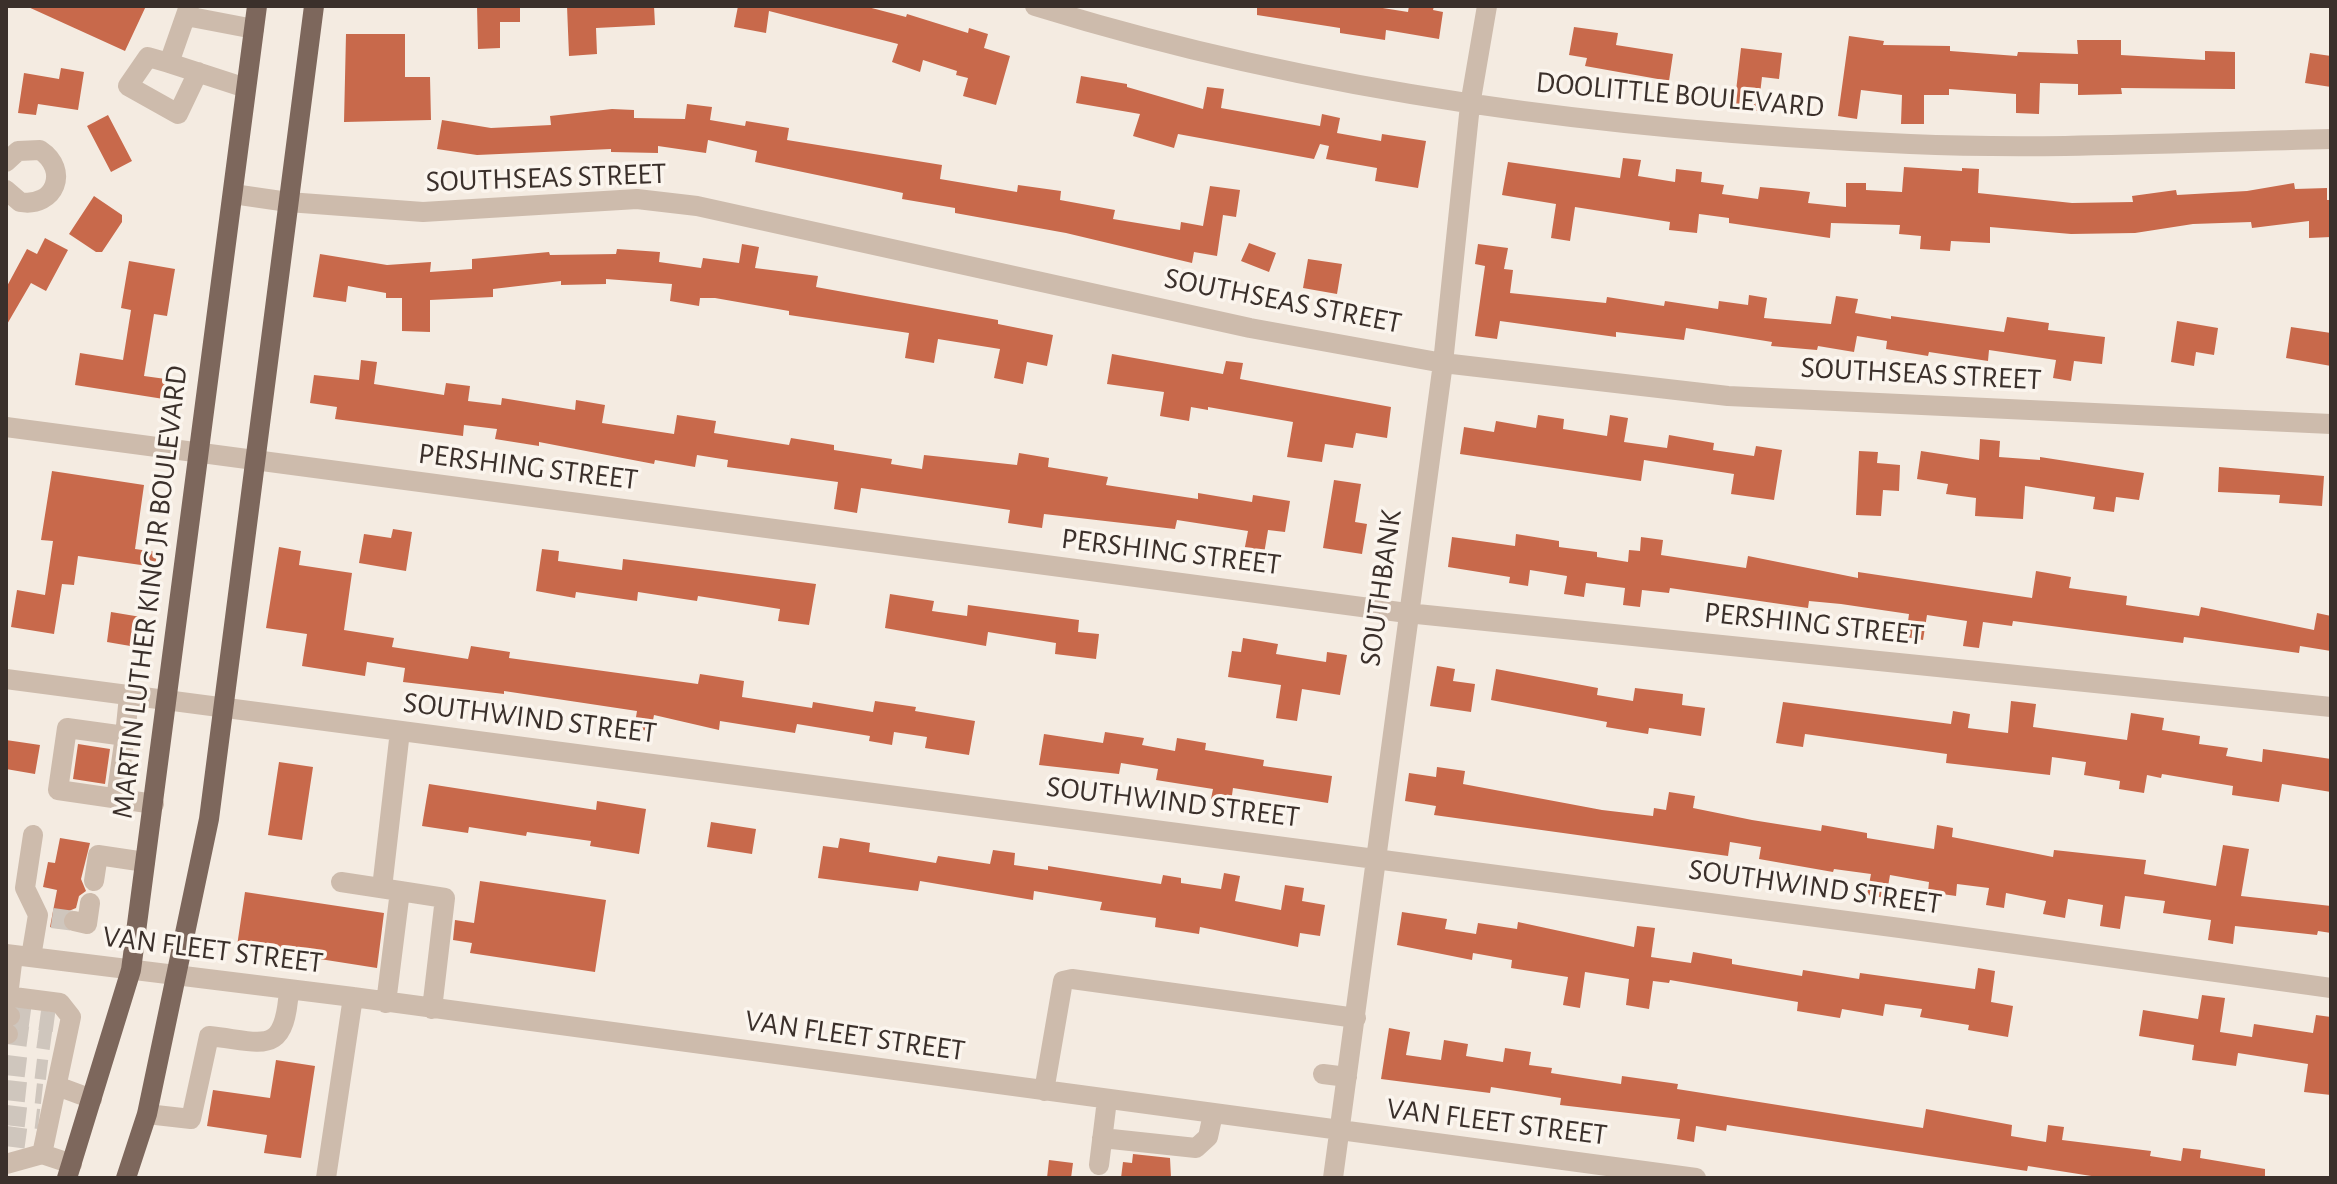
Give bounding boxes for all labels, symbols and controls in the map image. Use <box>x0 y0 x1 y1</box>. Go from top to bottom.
street label: DOOLITTLE BOULEVARD <box>1534 64 1826 126</box>
street label: SOUTHSEAS STREET <box>425 156 667 200</box>
street label: SOUTHSEAS STREET <box>1161 260 1405 342</box>
street label: SOUTHSEAS STREET <box>1800 350 2042 398</box>
street label: MARTIN LUTHER KING JR BOULEVARD <box>104 363 196 821</box>
street label: PERSHING STREET <box>416 436 640 498</box>
street label: SOUTHBANK <box>1352 507 1410 669</box>
street label: PERSHING STREET <box>1059 521 1283 583</box>
street label: PERSHING STREET <box>1702 595 1926 653</box>
street label: SOUTHWIND STREET <box>401 685 659 751</box>
street label: SOUTHWIND STREET <box>1044 769 1302 835</box>
street label: SOUTHWIND STREET <box>1686 851 1944 923</box>
street label: VAN FLEET STREET <box>101 919 325 981</box>
street label: VAN FLEET STREET <box>743 1003 967 1069</box>
street label: VAN FLEET STREET <box>1385 1091 1609 1153</box>

